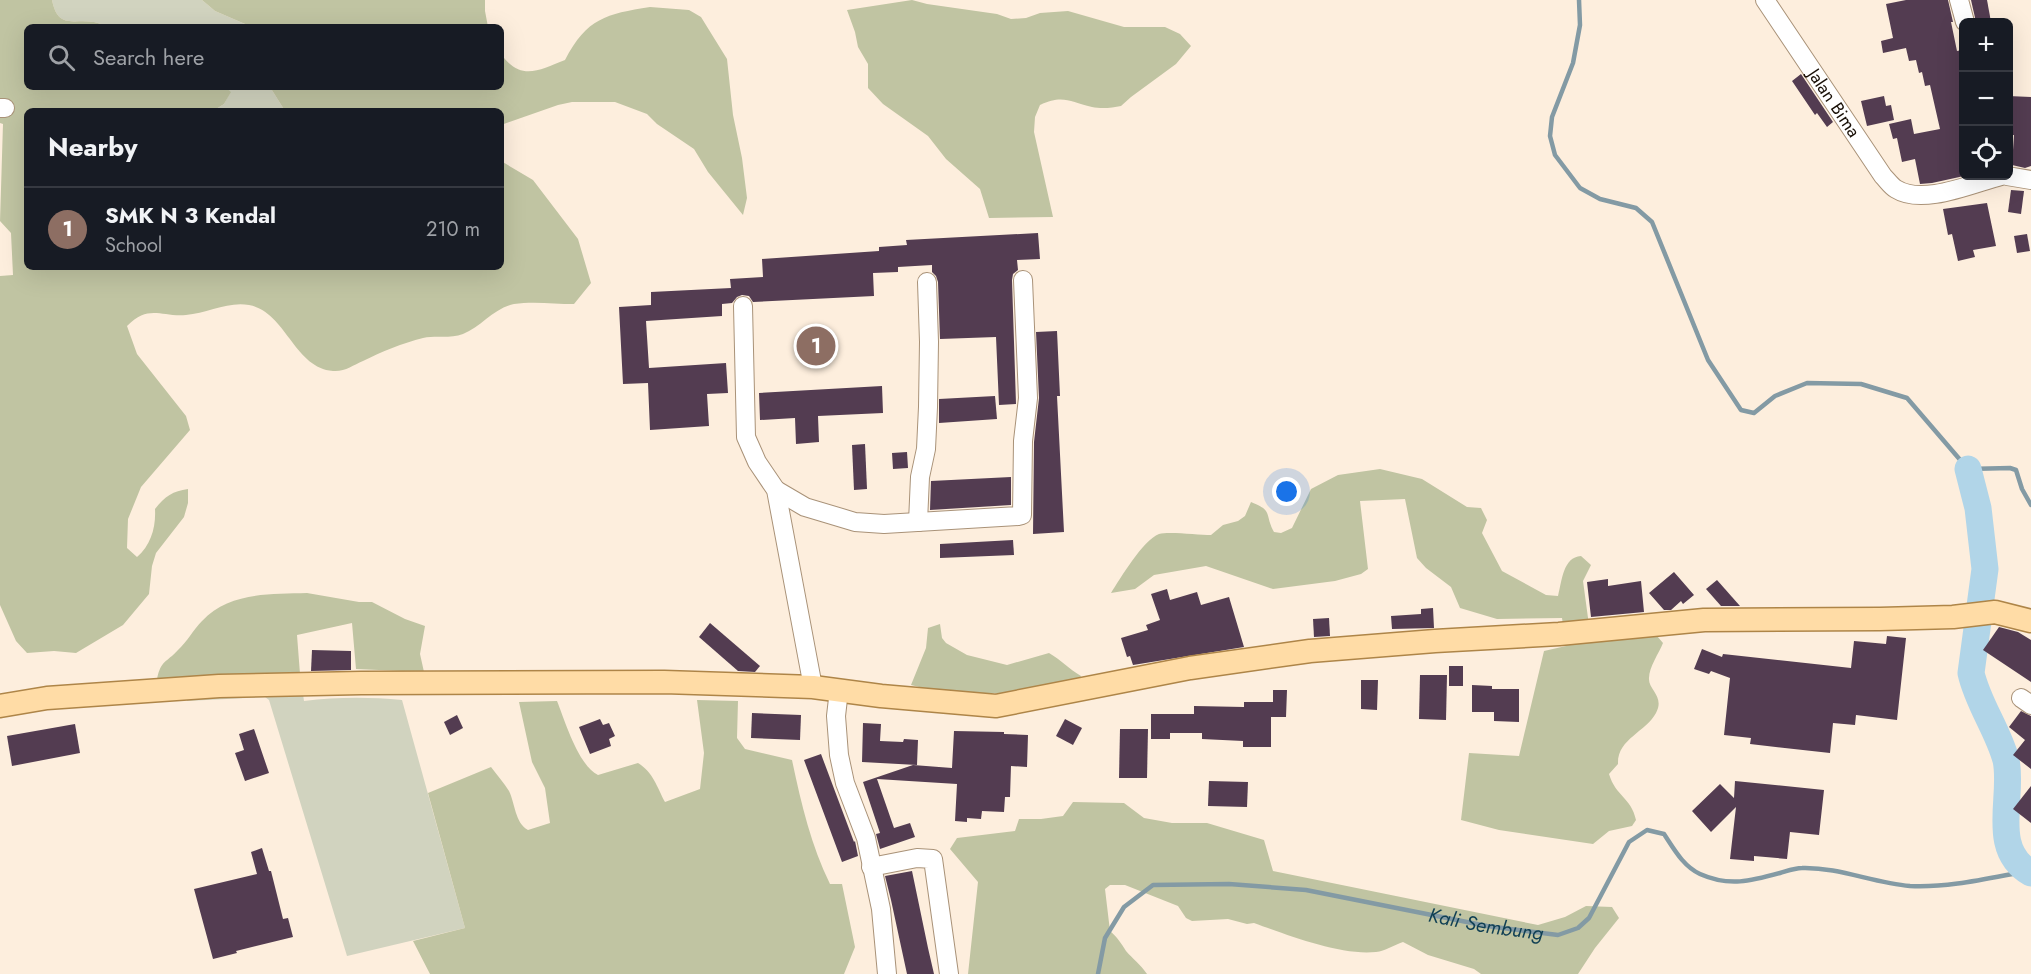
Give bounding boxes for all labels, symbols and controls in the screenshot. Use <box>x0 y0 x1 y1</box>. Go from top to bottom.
map controls <box>1959 18 2013 180</box>
button: + <box>1959 18 2013 72</box>
search box <box>24 24 504 90</box>
icon: search <box>45 41 78 74</box>
text: Search here <box>93 41 204 73</box>
street label: Jalan Bima <box>1800 62 1867 143</box>
button: − <box>1959 72 2013 126</box>
button: locate <box>1959 126 2013 180</box>
text: Nearby <box>48 128 137 166</box>
text: SMK N 3 Kendal <box>105 199 276 231</box>
text: 1 <box>62 215 73 244</box>
text: 210 m <box>426 215 480 244</box>
text: School <box>105 231 162 260</box>
pin: 1 <box>796 324 836 368</box>
your location <box>1272 477 1301 506</box>
water label: Kali Sembung <box>1426 900 1545 948</box>

